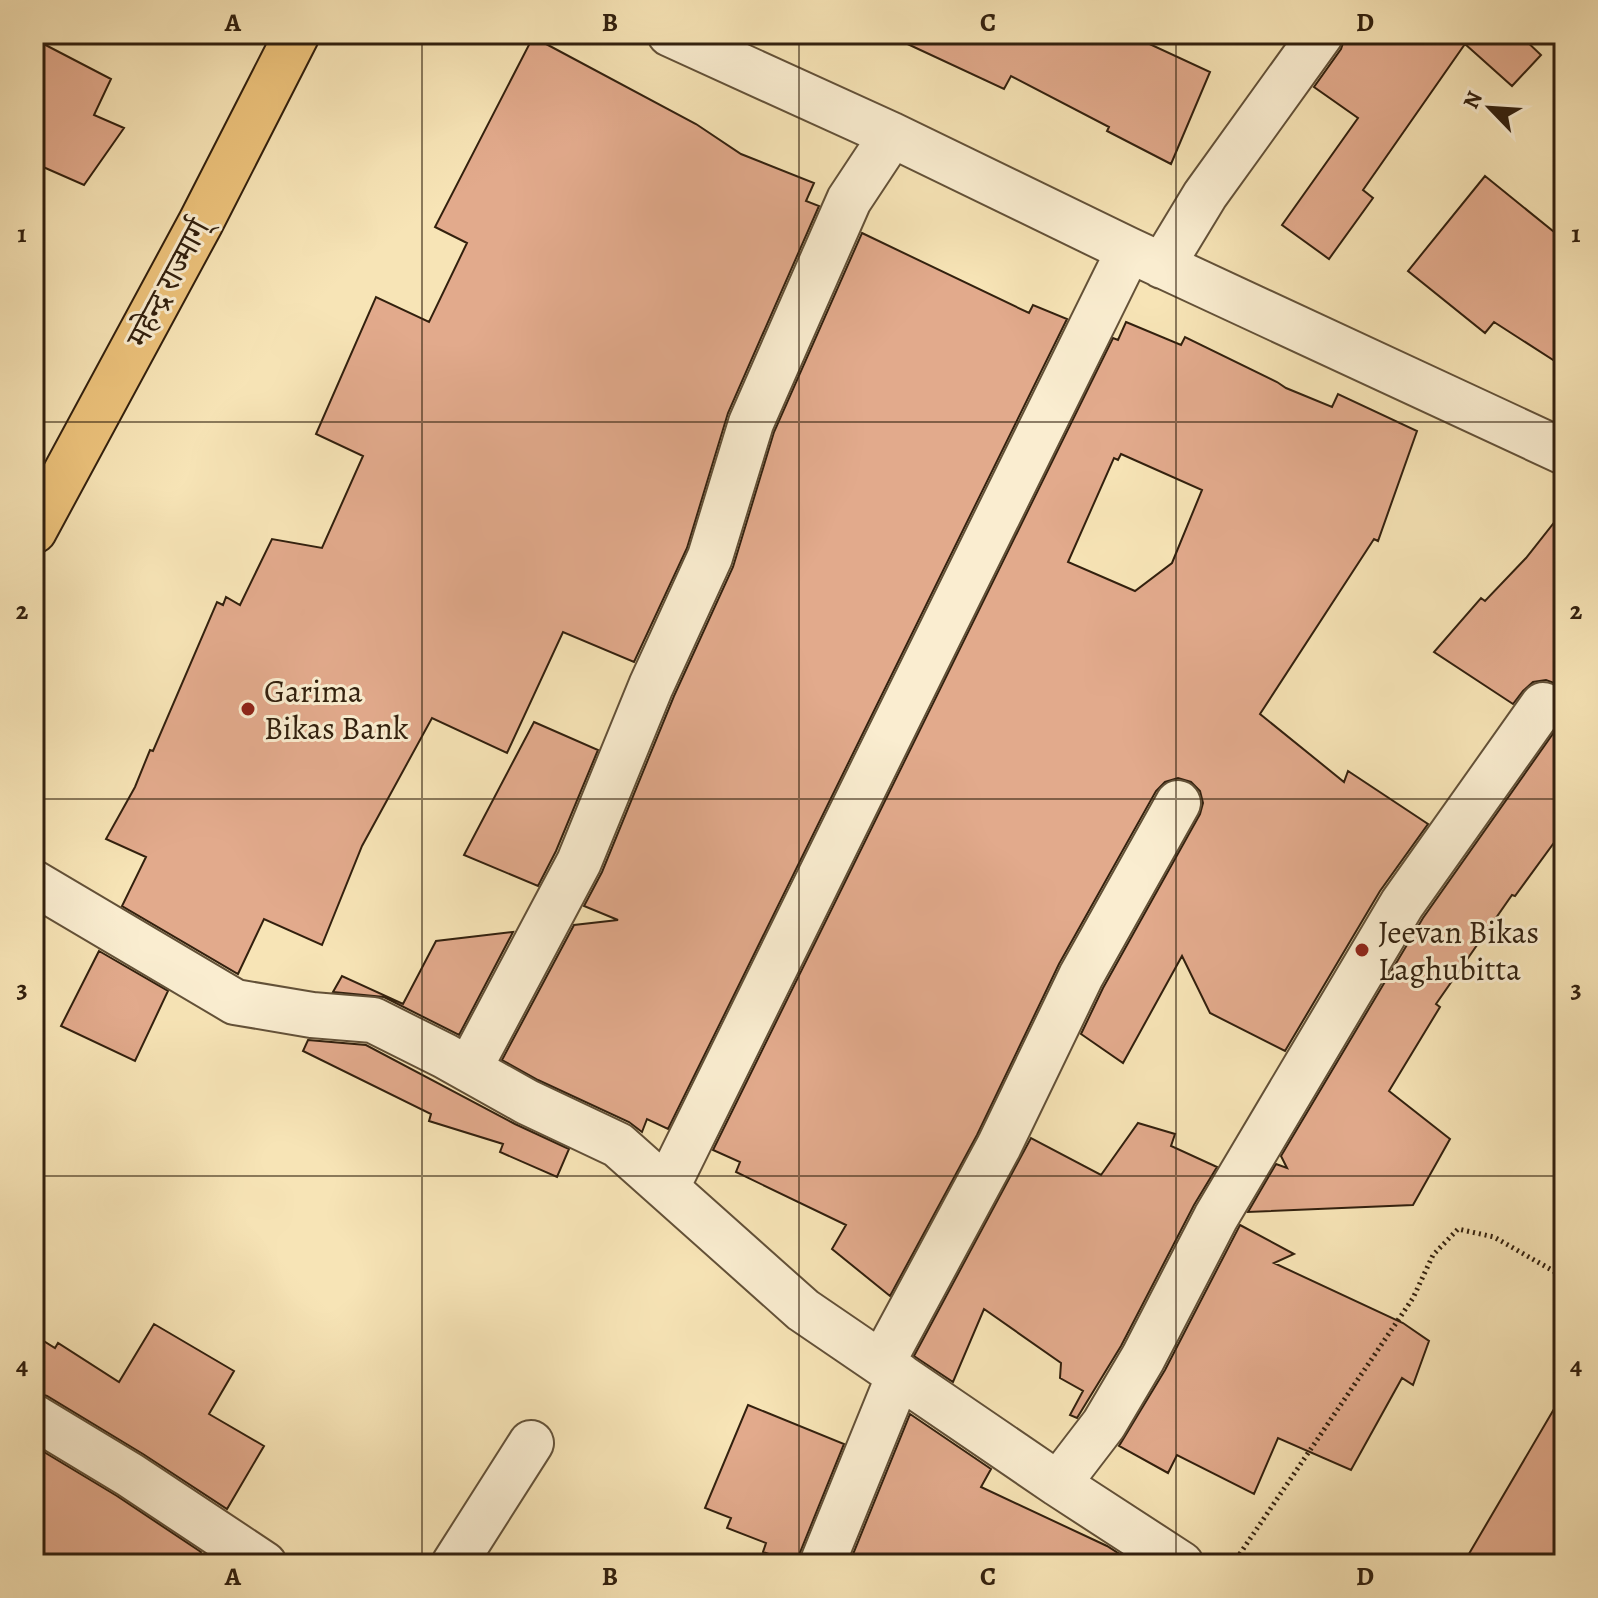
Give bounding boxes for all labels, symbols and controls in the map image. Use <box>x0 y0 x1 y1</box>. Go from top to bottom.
text: A <box>224 5 242 40</box>
text: B <box>602 5 618 40</box>
text: C <box>980 5 996 40</box>
text: D <box>1356 5 1374 40</box>
north arrow <box>1450 68 1530 148</box>
text: N <box>1456 86 1490 114</box>
street label: महेन्द्र राज्मार्ग् <box>115 207 222 357</box>
text: 1 <box>17 216 27 251</box>
text: 1 <box>1571 216 1581 251</box>
text: 2 <box>16 593 29 628</box>
text: 2 <box>1570 593 1583 628</box>
place label: Garima Bikas Bank <box>264 669 409 750</box>
marker: Garima Bikas Bank <box>239 700 257 718</box>
place label: Jeevan Bikas Laghubitta <box>1378 910 1539 991</box>
marker: Jeevan Bikas Laghubitta <box>1353 941 1371 959</box>
text: 3 <box>16 971 28 1006</box>
text: 3 <box>1570 971 1582 1006</box>
text: 4 <box>16 1348 28 1383</box>
text: 4 <box>1570 1348 1582 1383</box>
text: A <box>224 1559 242 1594</box>
text: B <box>602 1559 618 1594</box>
text: C <box>980 1559 996 1594</box>
text: D <box>1356 1559 1374 1594</box>

